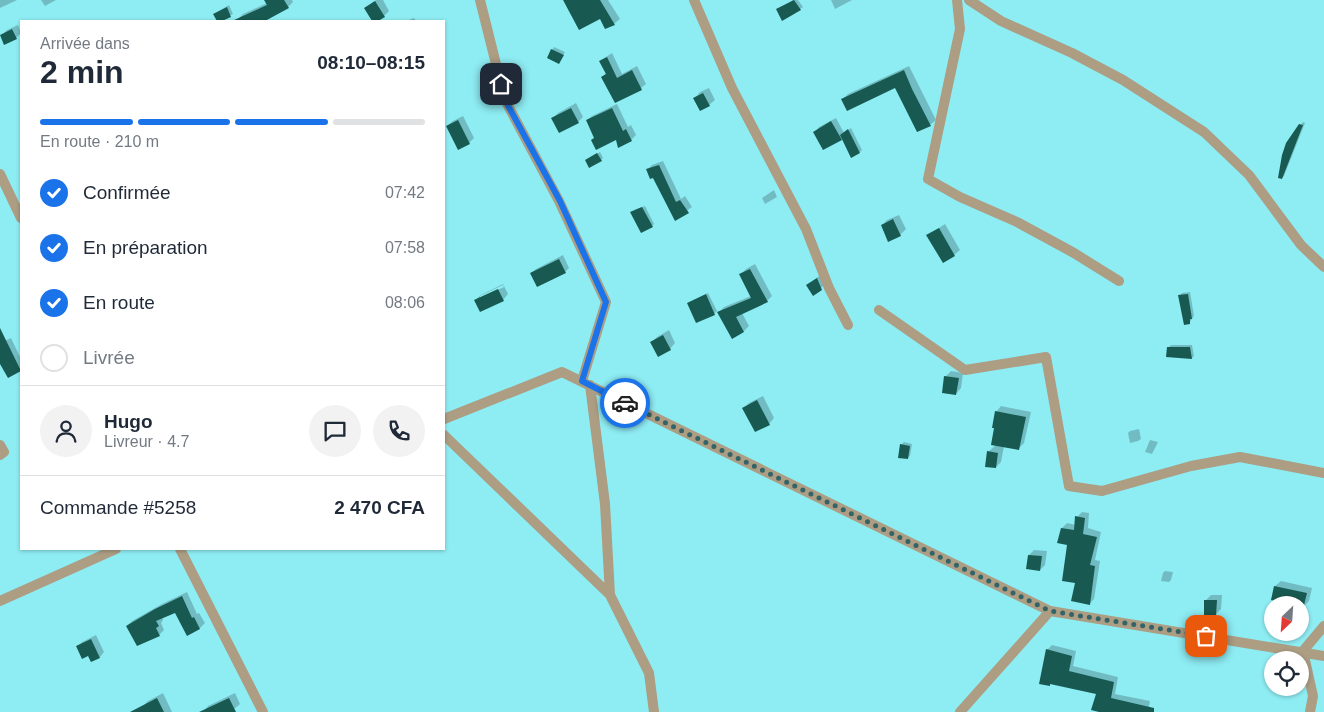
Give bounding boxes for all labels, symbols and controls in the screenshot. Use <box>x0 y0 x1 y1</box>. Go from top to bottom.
text: Arrivée dans <box>40 35 130 52</box>
text: 08:10–08:15 <box>317 52 425 73</box>
text: 2 min <box>40 54 124 90</box>
pin <box>480 63 522 105</box>
icon: home <box>487 70 515 98</box>
text: En route · 210 m <box>40 133 159 150</box>
icon: check <box>40 179 68 207</box>
text: Confirmée <box>83 182 171 203</box>
text: 07:42 <box>385 184 425 201</box>
icon: check <box>40 234 68 262</box>
text: En préparation <box>83 237 208 258</box>
text: 07:58 <box>385 239 425 256</box>
icon: check <box>40 289 68 317</box>
text: En route <box>83 292 155 313</box>
text: 08:06 <box>385 294 425 311</box>
text: Livrée <box>83 347 135 368</box>
courier <box>600 378 650 428</box>
icon: car <box>611 389 639 417</box>
button: person <box>40 405 92 457</box>
button: chat <box>309 405 361 457</box>
button: phone <box>373 405 425 457</box>
text: Hugo <box>104 411 153 432</box>
text: Livreur · 4.7 <box>104 433 189 450</box>
text: Commande #5258 <box>40 497 196 518</box>
text: 2 470 CFA <box>334 497 425 518</box>
north arrow <box>1264 596 1309 641</box>
map controls <box>1264 596 1309 696</box>
pin <box>1185 615 1227 657</box>
icon: bag <box>1192 622 1220 650</box>
button: locate <box>1264 651 1309 696</box>

